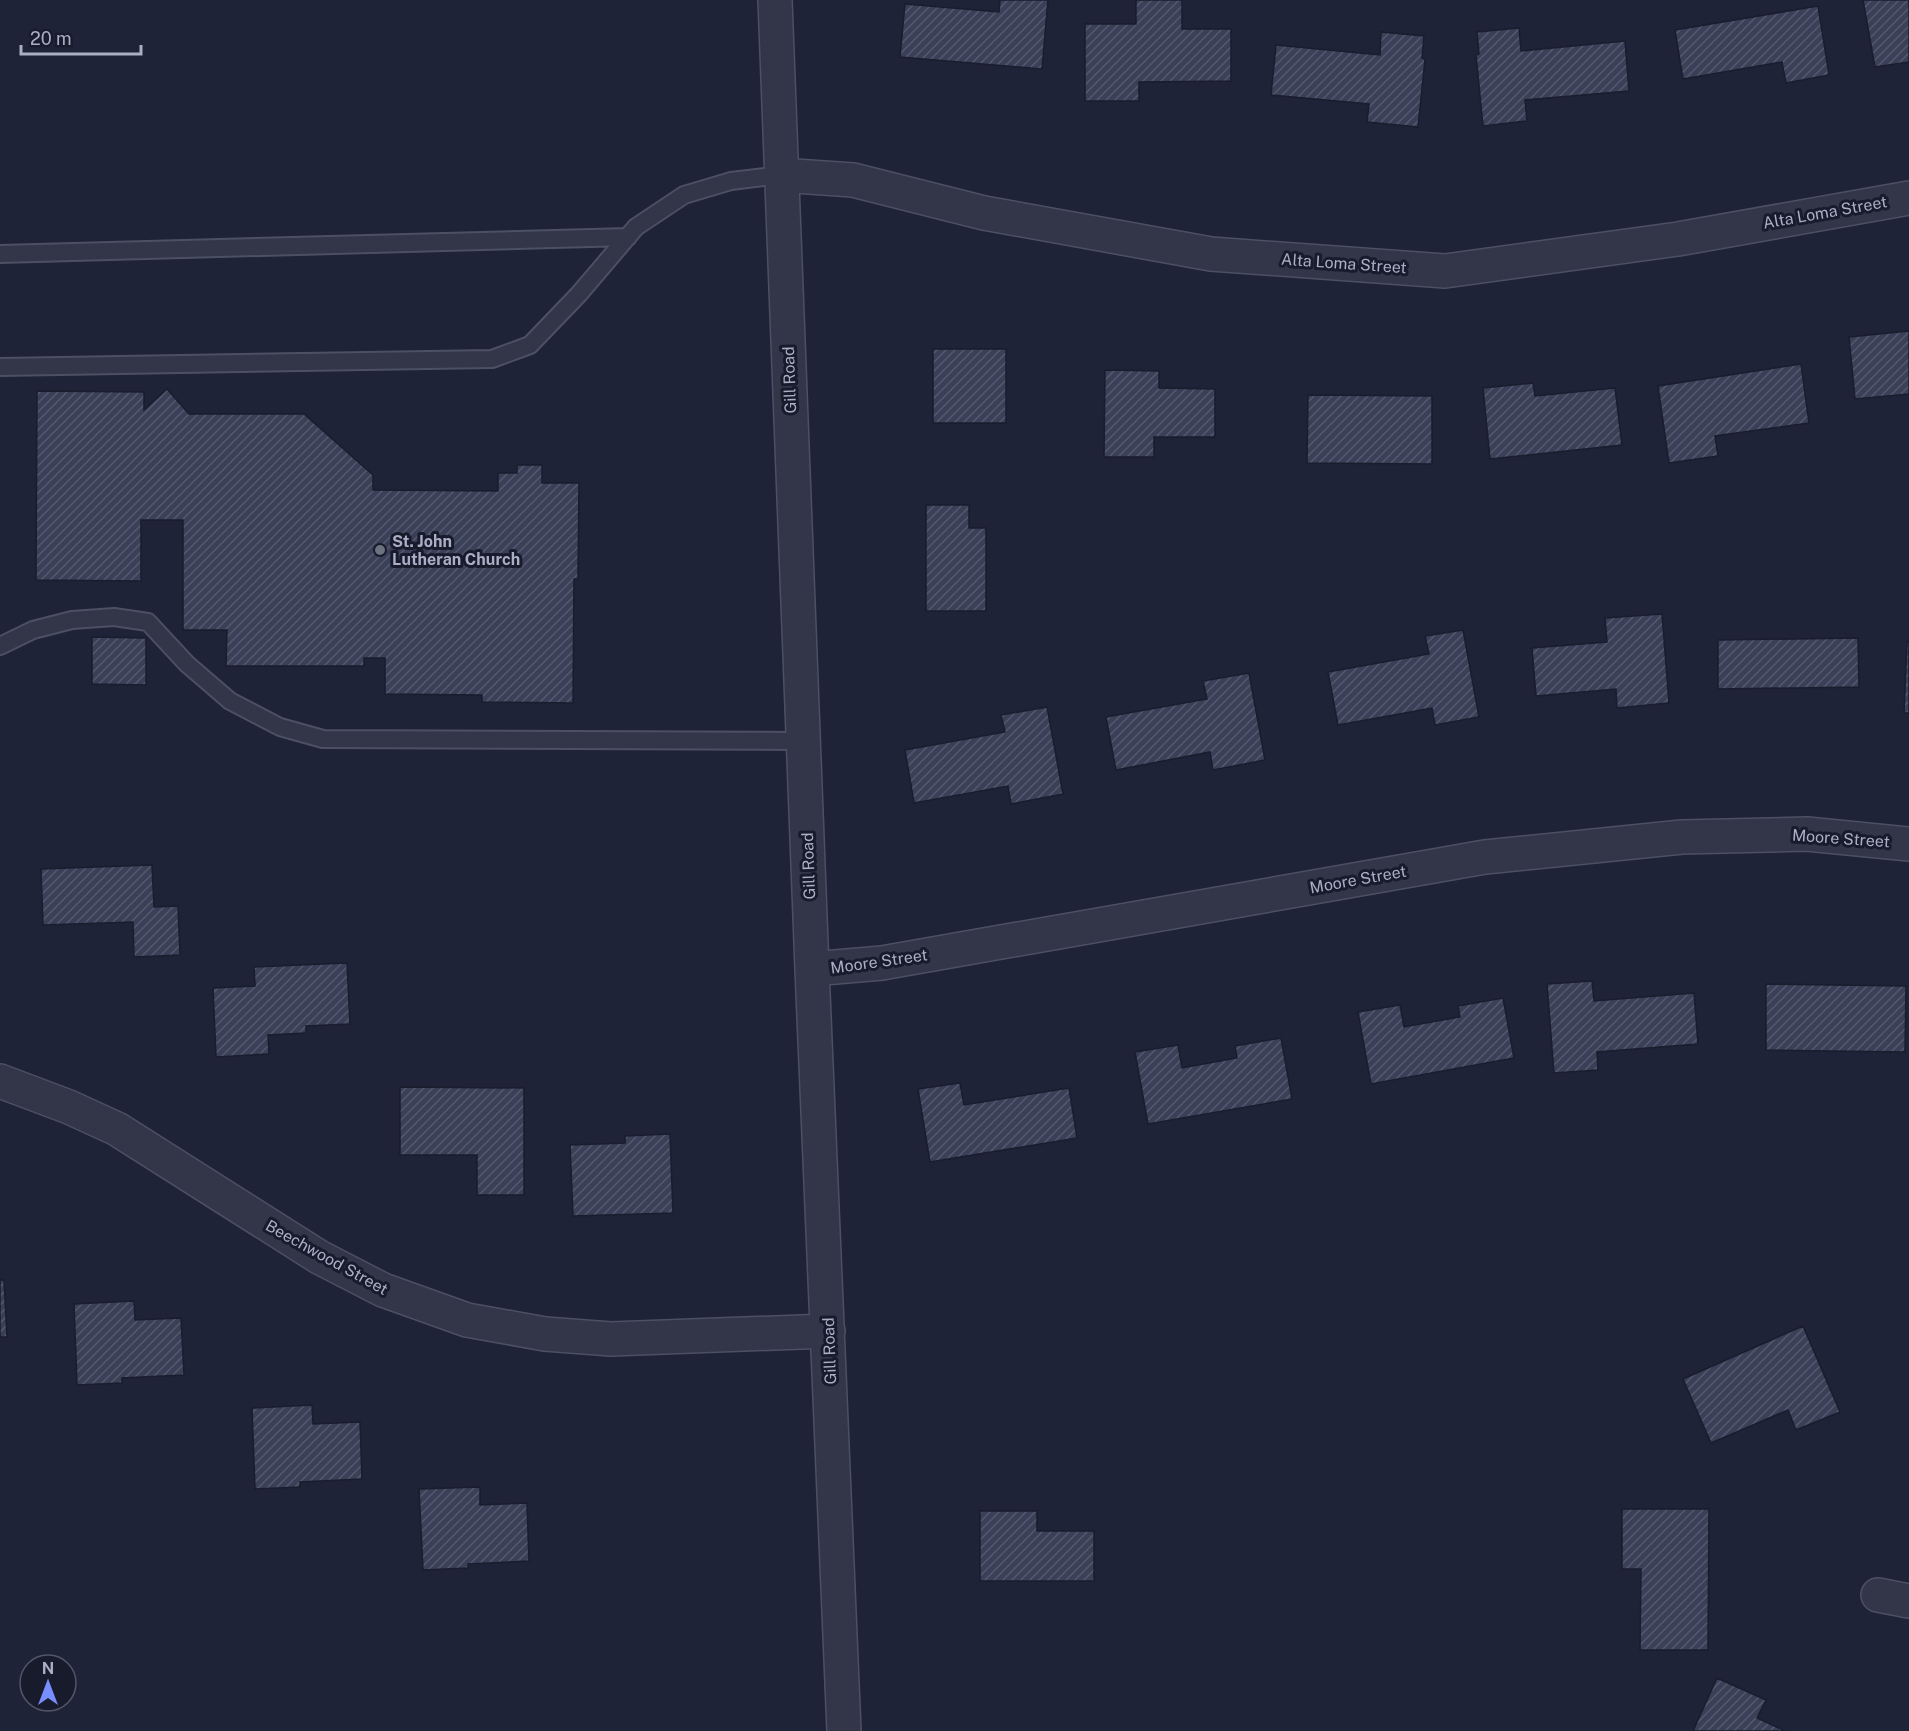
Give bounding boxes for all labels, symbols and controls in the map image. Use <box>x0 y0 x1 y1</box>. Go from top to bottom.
scale bar <box>21 18 141 56</box>
text: 20 m <box>30 28 72 49</box>
street label: Alta Loma Street <box>1762 192 1889 233</box>
street label: Alta Loma Street <box>1281 250 1407 277</box>
street label: Gill Road <box>779 346 800 414</box>
place label: St. John Lutheran Church <box>392 532 520 569</box>
marker: St. John Lutheran Church <box>373 543 387 557</box>
street label: Moore Street <box>1791 826 1890 851</box>
street label: Gill Road <box>798 832 819 900</box>
street label: Moore Street <box>1308 862 1408 897</box>
street label: Moore Street <box>829 945 929 978</box>
street label: Beechwood Street <box>262 1216 391 1299</box>
street label: Gill Road <box>819 1317 840 1385</box>
north arrow <box>18 1653 78 1713</box>
text: N <box>42 1659 54 1678</box>

